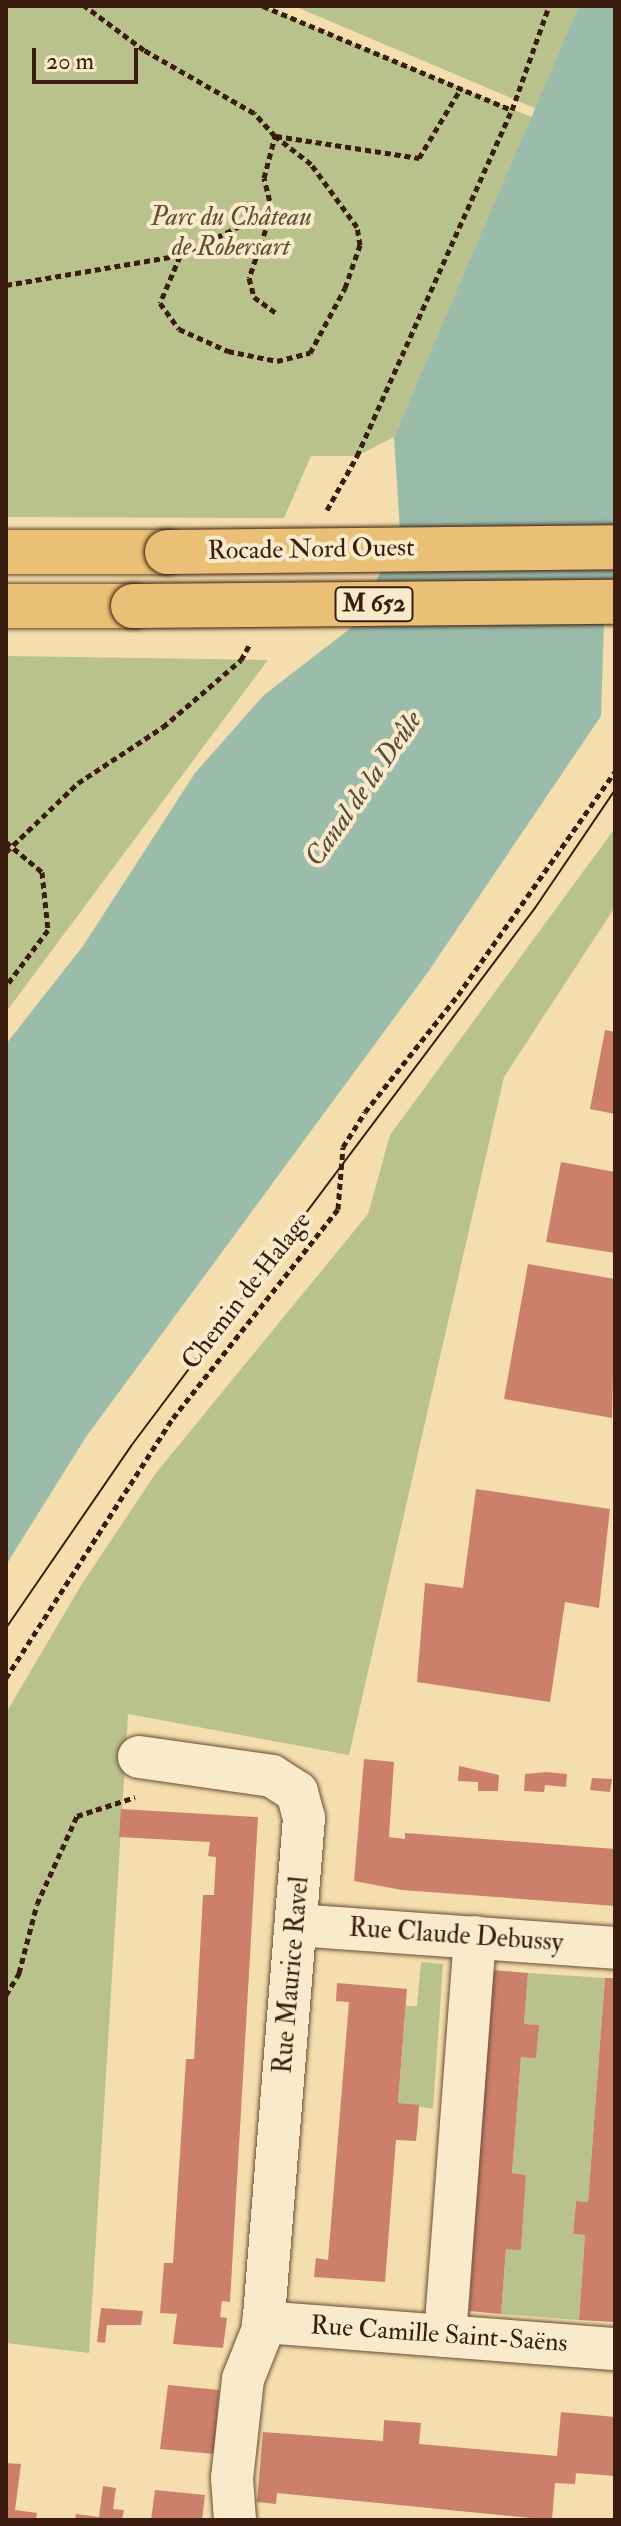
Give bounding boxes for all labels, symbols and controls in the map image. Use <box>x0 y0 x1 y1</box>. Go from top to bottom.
scale bar <box>36 32 142 82</box>
text: 20 m <box>46 46 94 77</box>
park label: Parc du Château de Robersart <box>150 202 312 264</box>
street label: Rocade Nord Ouest <box>207 533 415 567</box>
road number: M 652 <box>334 584 414 624</box>
water label: Canal de la Deûle <box>298 705 430 873</box>
street label: Chemin de Halage <box>176 1206 318 1376</box>
street label: Rue Maurice Ravel <box>268 1875 316 2075</box>
street label: Rue Claude Debussy <box>348 1913 564 1959</box>
street label: Rue Camille Saint-Saëns <box>309 2310 569 2360</box>

